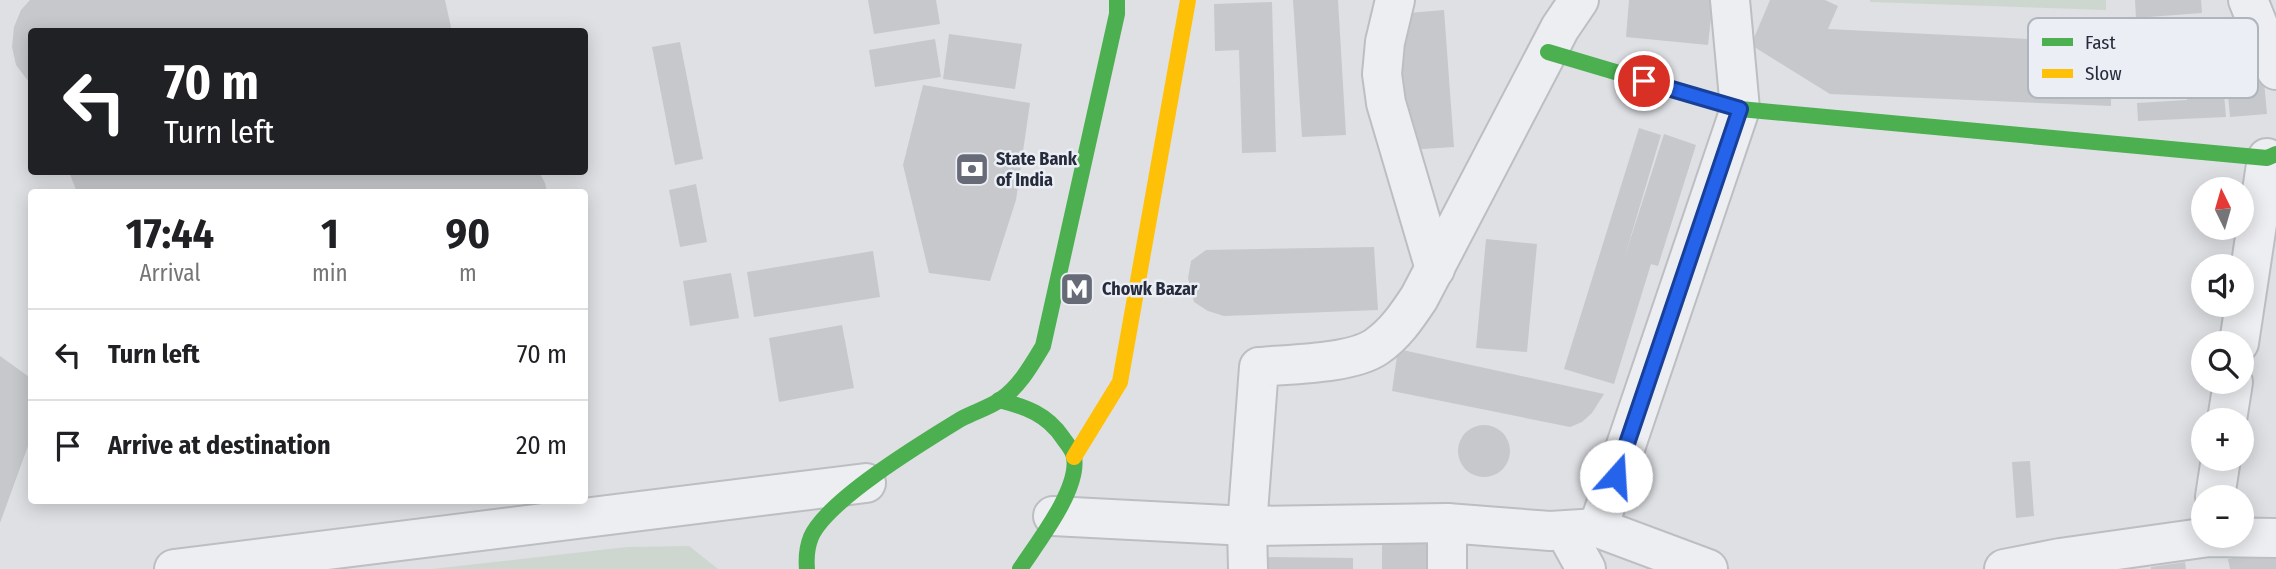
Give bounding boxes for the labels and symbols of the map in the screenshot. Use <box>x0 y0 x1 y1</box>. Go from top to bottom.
legend <box>2028 18 2258 98</box>
text: Fast <box>2085 31 2116 54</box>
pin <box>1614 51 1674 111</box>
text: Slow <box>2085 62 2122 85</box>
place label: State Bank of India <box>996 148 1078 191</box>
bank icon: State Bank of India <box>953 150 991 188</box>
north arrow <box>2191 177 2254 240</box>
metro station icon: Chowk Bazar <box>1058 270 1096 308</box>
place label: Chowk Bazar <box>1102 278 1198 300</box>
position arrow <box>1579 439 1653 513</box>

